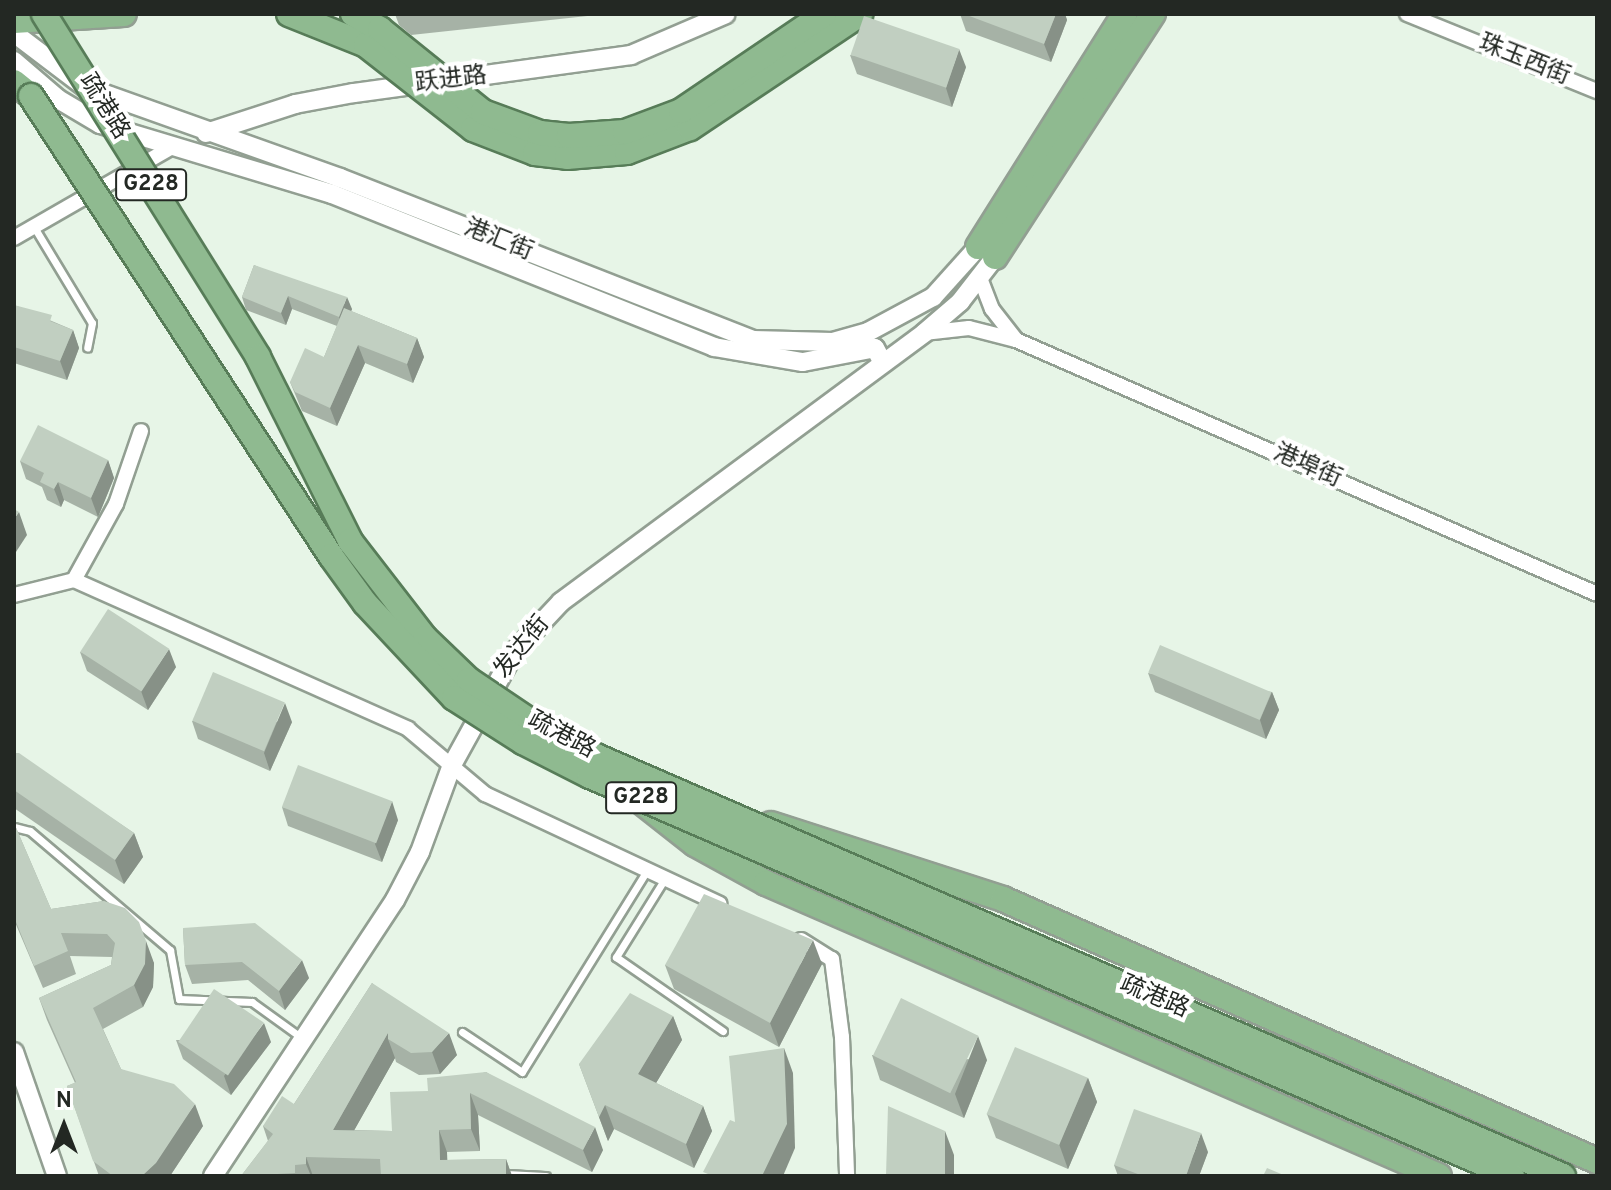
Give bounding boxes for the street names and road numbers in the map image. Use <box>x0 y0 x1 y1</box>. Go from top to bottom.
street label: 珠玉西街 <box>1474 30 1574 92</box>
street label: 跃进路 <box>414 62 488 100</box>
street label: 疏港路 <box>72 69 134 145</box>
road number: G228 <box>115 167 187 203</box>
street label: 港汇街 <box>459 214 537 268</box>
street label: 港埠街 <box>1268 439 1346 495</box>
street label: 发达街 <box>489 611 557 685</box>
street label: 疏港路 <box>522 706 600 766</box>
road number: G228 <box>605 780 677 816</box>
street label: 疏港路 <box>1115 971 1193 1025</box>

